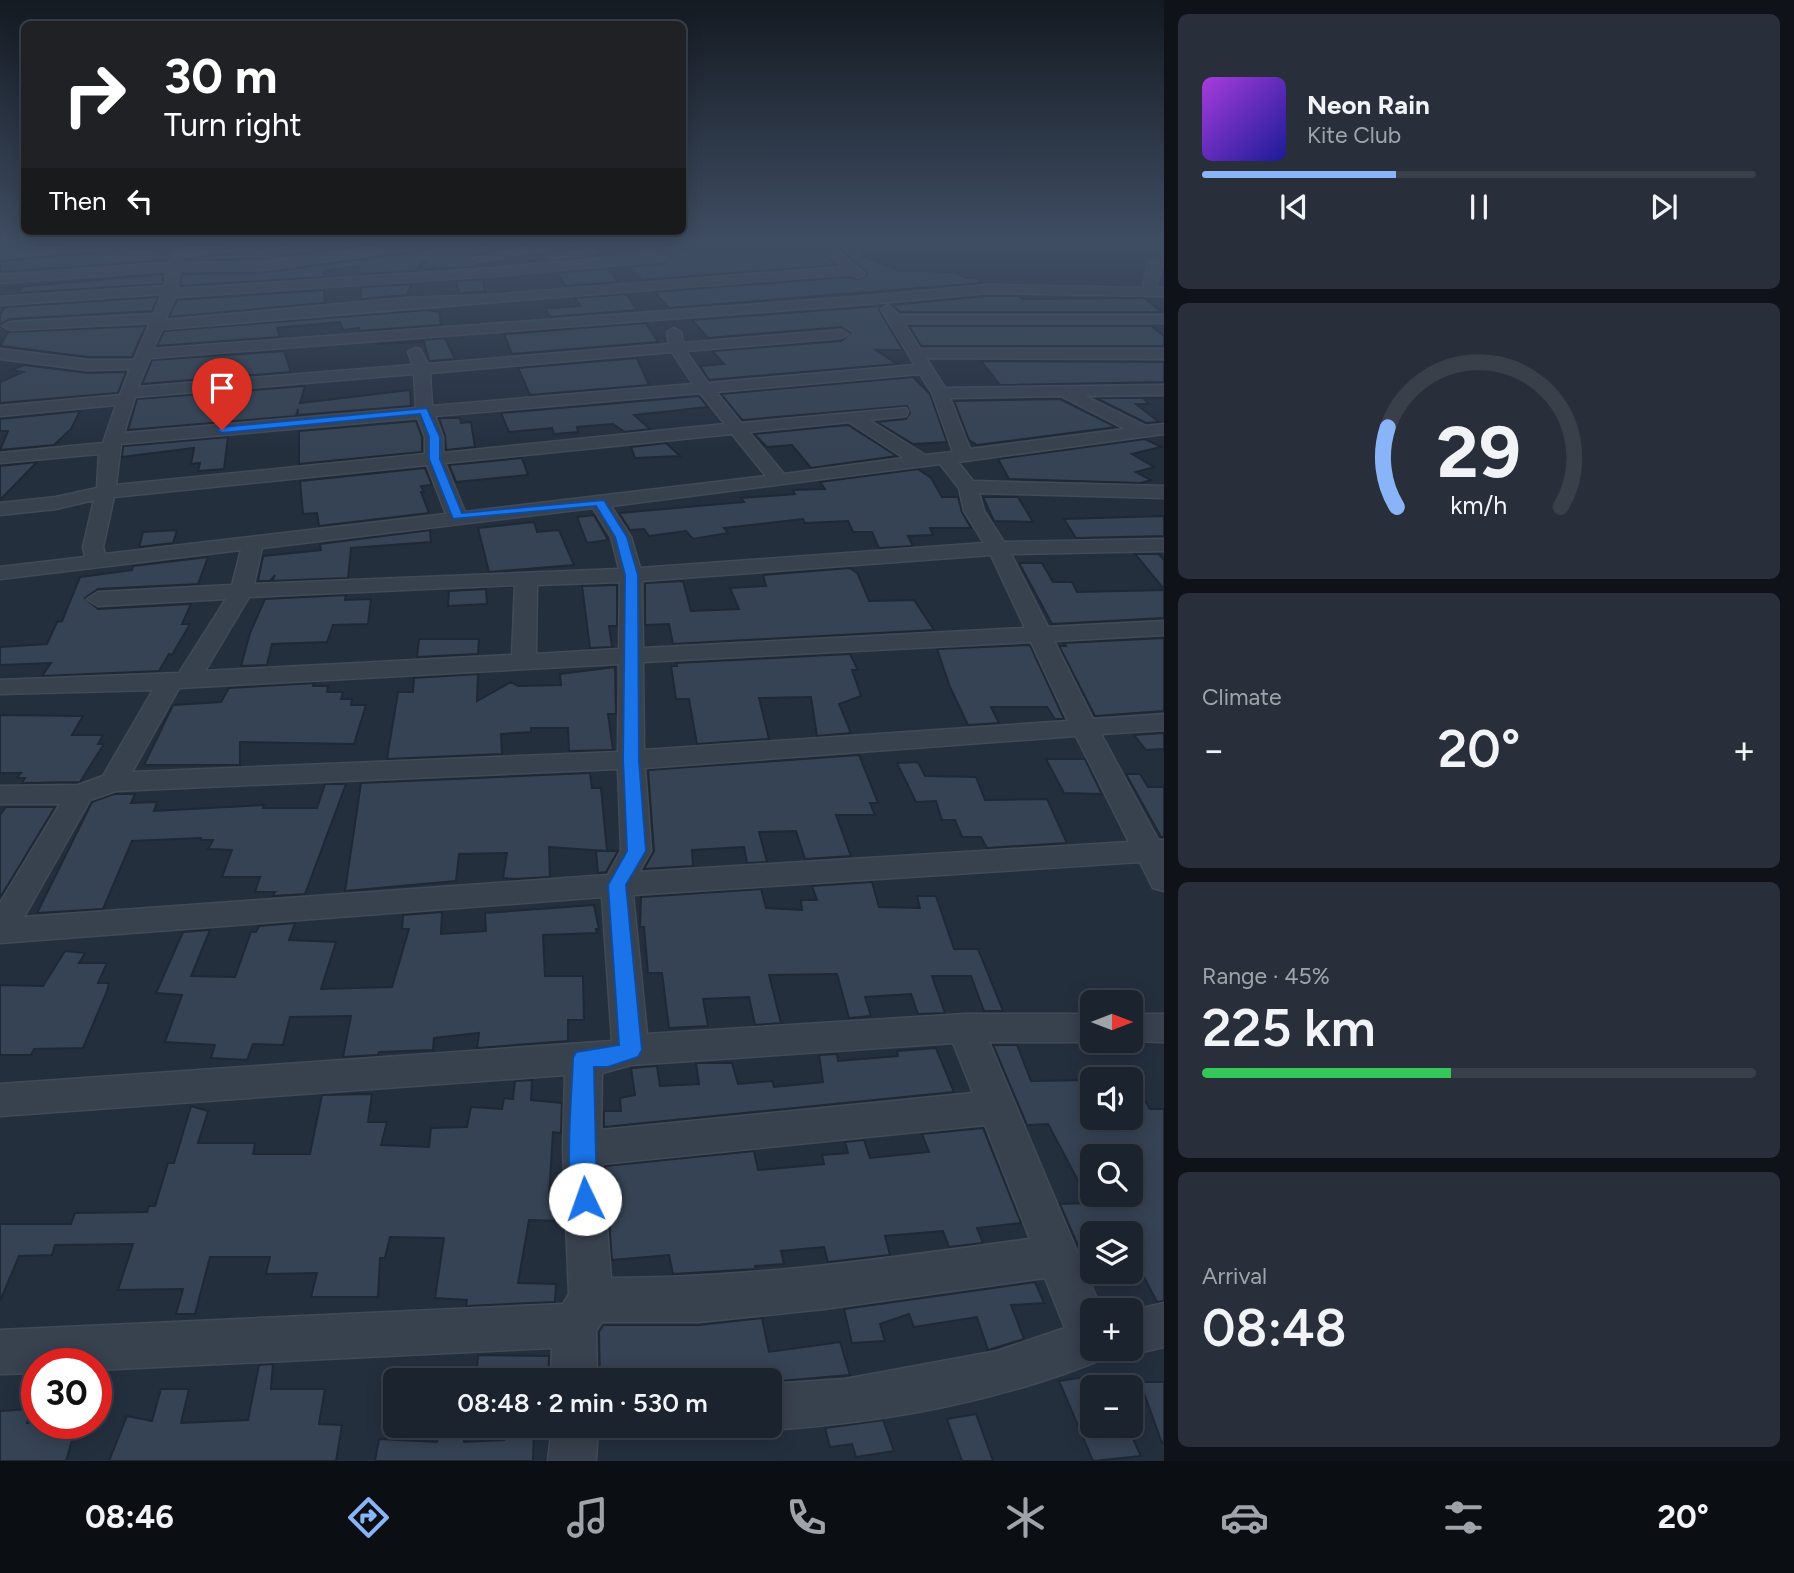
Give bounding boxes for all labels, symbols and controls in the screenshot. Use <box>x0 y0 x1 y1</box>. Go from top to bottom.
text: 30 m <box>164 46 277 105</box>
icon: right <box>49 49 140 140</box>
text: Neon Rain <box>1307 89 1430 121</box>
text: Turn right <box>164 106 302 144</box>
text: Kite Club <box>1307 121 1401 149</box>
icon: left <box>121 182 159 220</box>
text: Then <box>49 185 107 217</box>
icon: previous <box>1275 188 1313 226</box>
icon: pause <box>1460 188 1498 226</box>
icon: next <box>1645 188 1683 226</box>
pin <box>192 358 252 430</box>
icon: arrive <box>203 369 241 407</box>
text: 29 <box>1437 409 1521 496</box>
text: km/h <box>1450 490 1508 520</box>
text: Climate <box>1202 683 1281 711</box>
text: 20° <box>1438 718 1520 780</box>
text: − <box>1202 727 1226 773</box>
text: + <box>1732 727 1756 773</box>
text: Range · 45% <box>1202 962 1330 990</box>
north arrow <box>1080 990 1143 1054</box>
map controls <box>1080 990 1143 1438</box>
text: 225 km <box>1202 997 1376 1059</box>
button: sound <box>1080 1067 1143 1130</box>
button: search <box>1080 1144 1143 1207</box>
position arrow <box>548 1162 622 1236</box>
button: layers <box>1080 1221 1143 1284</box>
text: Arrival <box>1202 1262 1267 1290</box>
text: 08:48 <box>1202 1297 1347 1359</box>
button: + <box>1080 1298 1143 1361</box>
speed limit sign: 30 <box>21 1348 112 1439</box>
button: − <box>1080 1375 1143 1438</box>
text: 08:48 · 2 min · 530 m <box>457 1387 708 1419</box>
icon: directions <box>344 1493 393 1542</box>
icon: music <box>563 1493 612 1542</box>
icon: phone <box>782 1493 831 1542</box>
icon: climate <box>1001 1493 1050 1542</box>
icon: car <box>1220 1493 1269 1542</box>
icon: filters <box>1439 1493 1488 1542</box>
text: 08:46 <box>85 1498 174 1536</box>
text: 20° <box>1658 1498 1709 1536</box>

